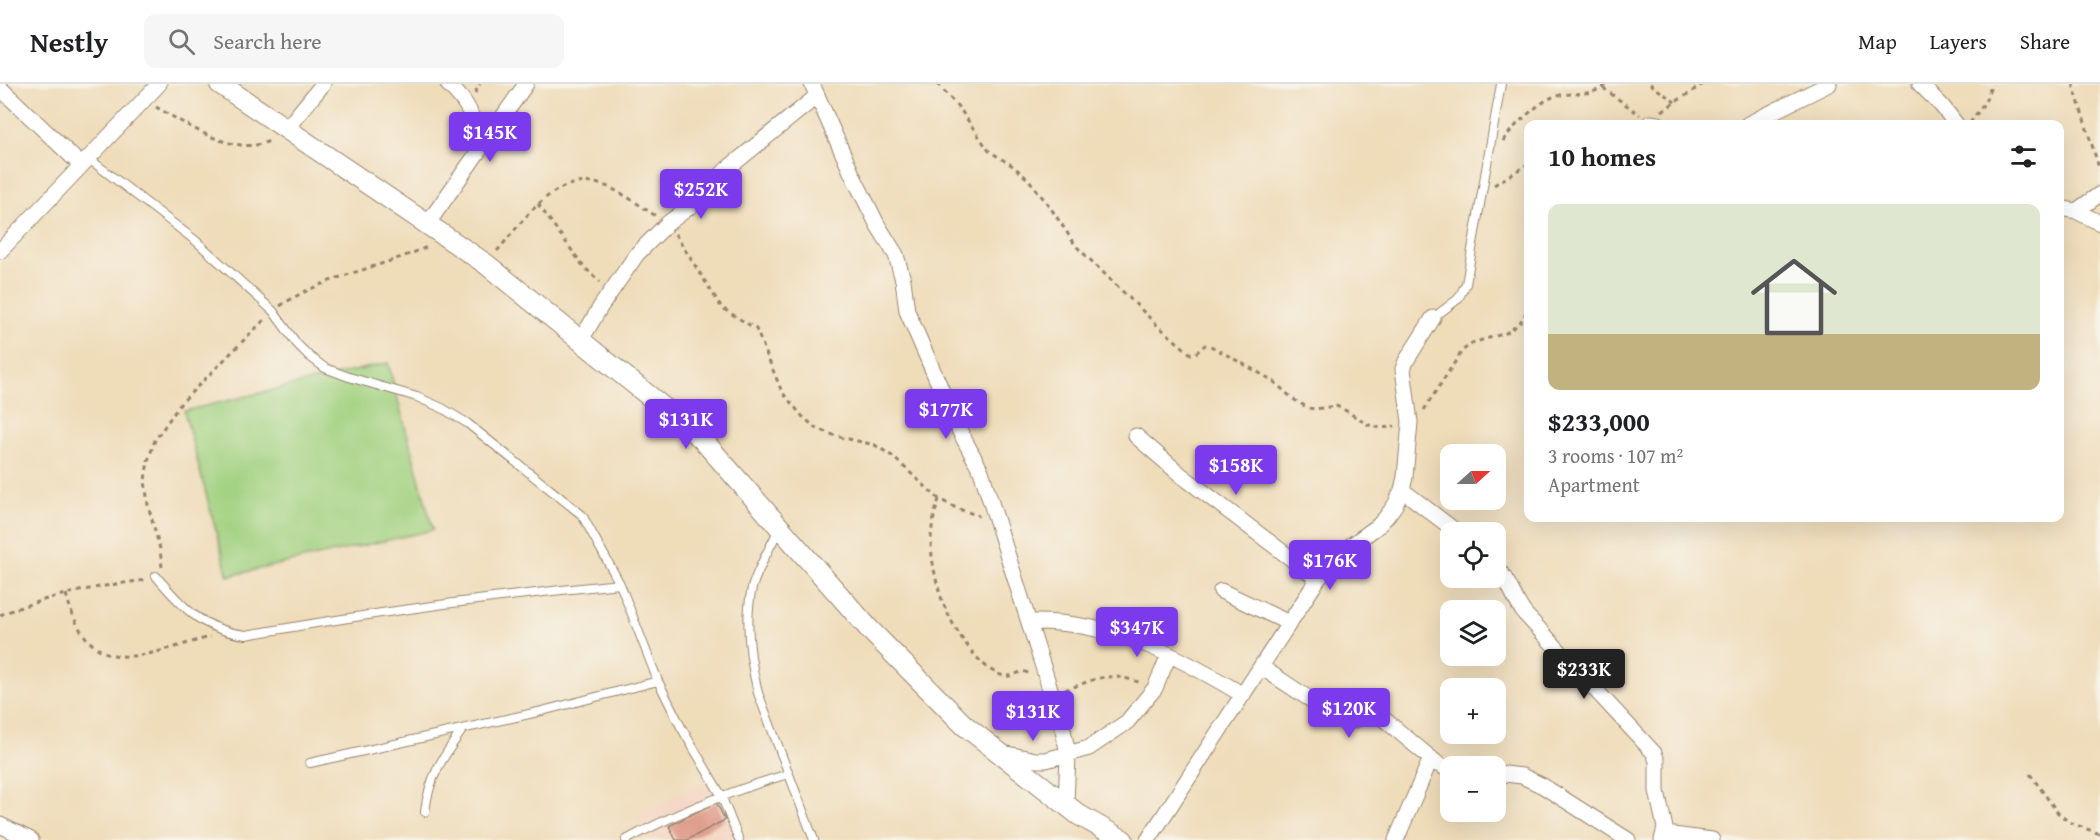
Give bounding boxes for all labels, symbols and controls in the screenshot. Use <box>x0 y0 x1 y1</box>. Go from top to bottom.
search box <box>144 14 564 68</box>
text: Nestly <box>30 21 108 62</box>
icon: search <box>165 25 198 58</box>
text: Search here <box>213 25 322 57</box>
text: Map <box>1858 26 1897 57</box>
text: Layers <box>1930 26 1987 57</box>
text: Share <box>2020 26 2070 57</box>
pin: $145K <box>448 112 532 163</box>
text: $145K <box>463 117 517 146</box>
text: 10 homes <box>1548 137 1656 176</box>
icon: filters <box>2007 140 2040 173</box>
pin: $252K <box>659 169 743 220</box>
text: $252K <box>674 174 728 203</box>
icon: home <box>1740 243 1848 351</box>
pin: $177K <box>904 389 988 440</box>
text: $177K <box>919 394 973 423</box>
pin: $131K <box>644 399 728 450</box>
text: $233,000 <box>1548 402 1650 441</box>
text: $131K <box>659 404 713 433</box>
text: 3 rooms · 107 m² <box>1548 441 1683 470</box>
north arrow <box>1440 444 1506 510</box>
map controls <box>1440 444 1506 822</box>
pin: $158K <box>1194 445 1278 496</box>
text: $158K <box>1209 450 1263 479</box>
text: Apartment <box>1548 470 1640 499</box>
button: locate <box>1440 522 1506 588</box>
pin: $176K <box>1288 540 1372 591</box>
text: $176K <box>1303 545 1357 574</box>
button: layers <box>1440 600 1506 666</box>
pin: $347K <box>1095 607 1179 658</box>
text: $347K <box>1110 612 1164 641</box>
pin: $233K <box>1542 649 1626 700</box>
text: $233K <box>1557 654 1611 683</box>
button: + <box>1440 678 1506 744</box>
pin: $120K <box>1307 688 1391 739</box>
pin: $131K <box>991 691 1075 742</box>
text: $120K <box>1322 693 1376 722</box>
text: $131K <box>1006 696 1060 725</box>
button: − <box>1440 756 1506 822</box>

